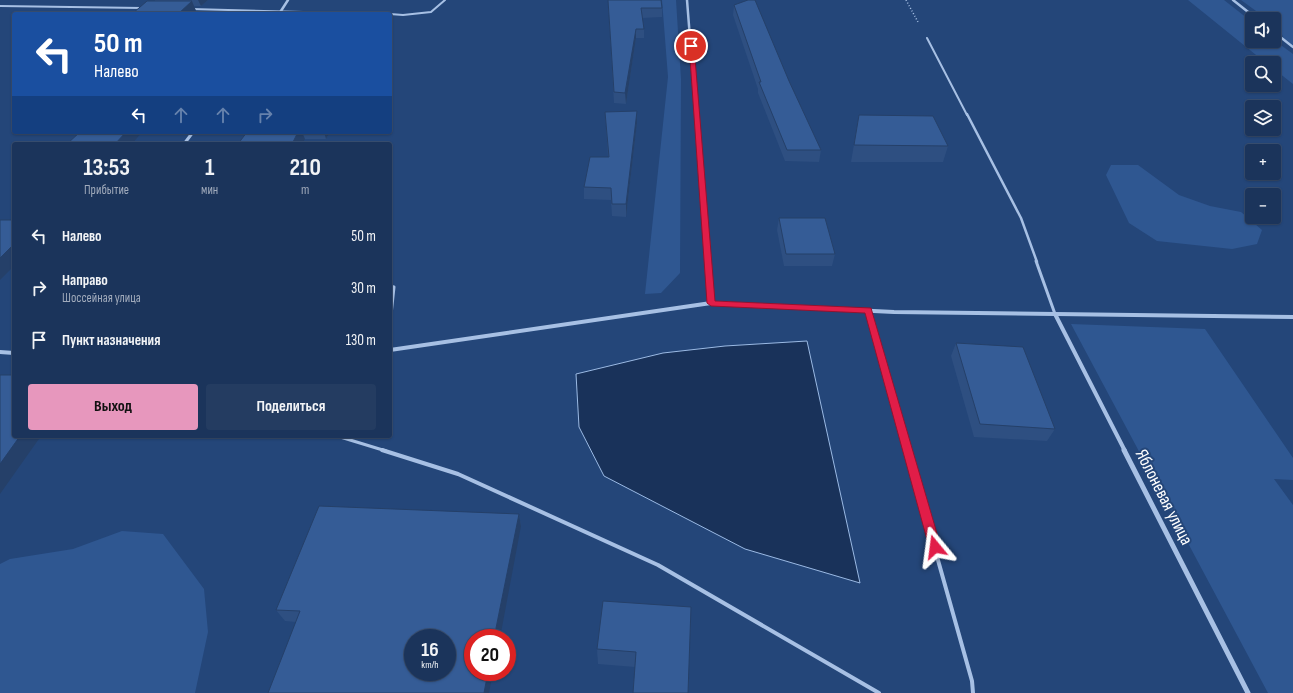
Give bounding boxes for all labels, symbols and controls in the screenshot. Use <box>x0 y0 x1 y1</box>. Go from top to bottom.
map controls <box>1245 12 1281 224</box>
button: sound <box>1245 12 1281 48</box>
text: 50 m <box>94 27 143 60</box>
icon: left <box>28 28 80 80</box>
pin <box>674 29 708 63</box>
icon: arrive <box>680 35 702 57</box>
button: search <box>1245 56 1281 92</box>
text: Налево <box>94 61 139 82</box>
button: layers <box>1245 100 1281 136</box>
icon: left <box>128 104 150 126</box>
icon: ahead <box>170 104 192 126</box>
icon: ahead <box>212 104 234 126</box>
icon: right <box>254 104 276 126</box>
button: + <box>1245 144 1281 180</box>
text: 13:53 <box>83 153 130 182</box>
text: 1 <box>205 153 214 182</box>
text: 210 <box>289 153 321 182</box>
text: Прибытие <box>84 182 129 198</box>
text: мин <box>201 182 218 198</box>
text: m <box>301 182 309 198</box>
button: − <box>1245 188 1281 224</box>
icon: left <box>28 225 50 247</box>
text: Налево <box>62 227 102 246</box>
text: 50 m <box>351 227 376 246</box>
text: Направо <box>62 271 108 290</box>
icon: right <box>28 277 50 299</box>
text: 30 m <box>351 279 376 298</box>
text: Шоссейная улица <box>62 290 141 306</box>
icon: arrive <box>28 329 50 351</box>
text: Пункт назначения <box>62 331 160 350</box>
text: 130 m <box>346 331 376 350</box>
button: Выход <box>28 384 198 430</box>
button: Поделиться <box>206 384 376 430</box>
street label: Яблоневая улица <box>1131 446 1197 548</box>
position arrow <box>914 526 956 568</box>
speed limit sign: 20 <box>464 629 516 681</box>
text: 16 <box>421 638 439 662</box>
text: km/h <box>421 659 439 671</box>

